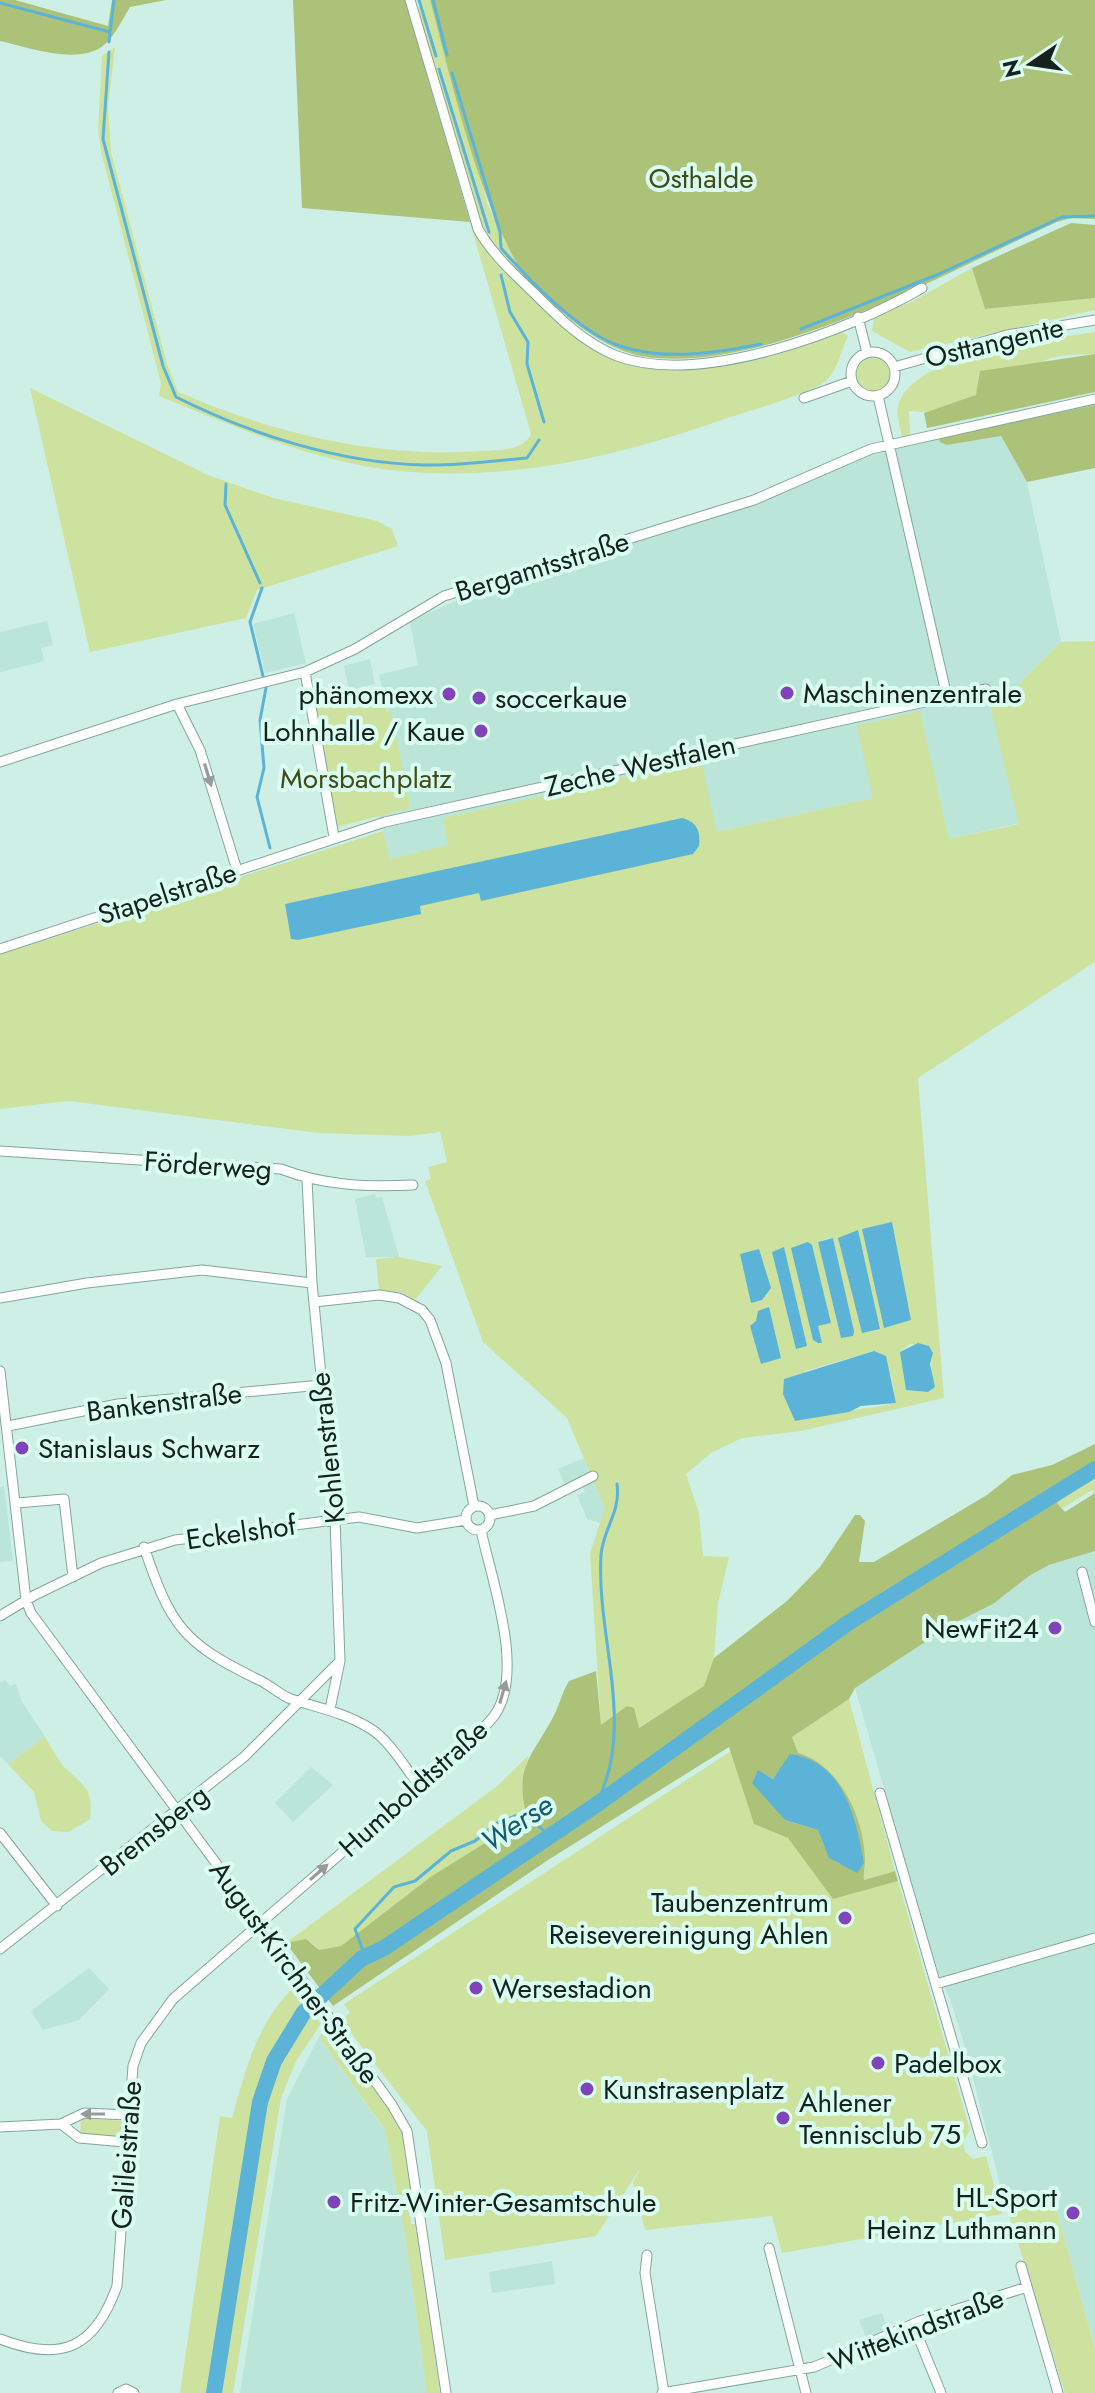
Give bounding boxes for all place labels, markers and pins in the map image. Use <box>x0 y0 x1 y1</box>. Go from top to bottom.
place label: Maschinenzentrale <box>803 673 1022 714</box>
place label: phänomexx <box>299 674 433 715</box>
place label: soccerkaue <box>495 678 627 719</box>
marker: Maschinenzentrale <box>778 684 796 702</box>
marker: phänomexx <box>440 685 458 703</box>
marker: soccerkaue <box>470 689 488 707</box>
place label: Lohnhalle / Kaue <box>263 711 465 752</box>
marker: Lohnhalle / Kaue <box>472 722 490 740</box>
place label: Stanislaus Schwarz <box>38 1428 260 1469</box>
marker: Stanislaus Schwarz <box>13 1439 31 1457</box>
place label: NewFit24 <box>924 1608 1039 1649</box>
marker: NewFit24 <box>1046 1619 1064 1637</box>
place label: Taubenzentrum Reisevereinigung Ahlen <box>549 1882 829 1955</box>
marker: Taubenzentrum Reisevereinigung Ahlen <box>836 1909 854 1927</box>
place label: Wersestadion <box>492 1968 652 2009</box>
marker: Wersestadion <box>467 1979 485 1997</box>
place label: Padelbox <box>894 2043 1002 2084</box>
marker: Padelbox <box>869 2054 887 2072</box>
place label: Kunstrasenplatz <box>603 2069 784 2110</box>
marker: Kunstrasenplatz <box>578 2080 596 2098</box>
place label: Ahlener Tennisclub 75 <box>799 2082 961 2155</box>
marker: Ahlener Tennisclub 75 <box>774 2109 792 2127</box>
place label: HL-Sport Heinz Luthmann <box>866 2177 1057 2250</box>
place label: Fritz-Winter-Gesamtschule <box>350 2182 657 2223</box>
marker: Fritz-Winter-Gesamtschule <box>325 2193 343 2211</box>
marker: HL-Sport Heinz Luthmann <box>1064 2204 1082 2222</box>

